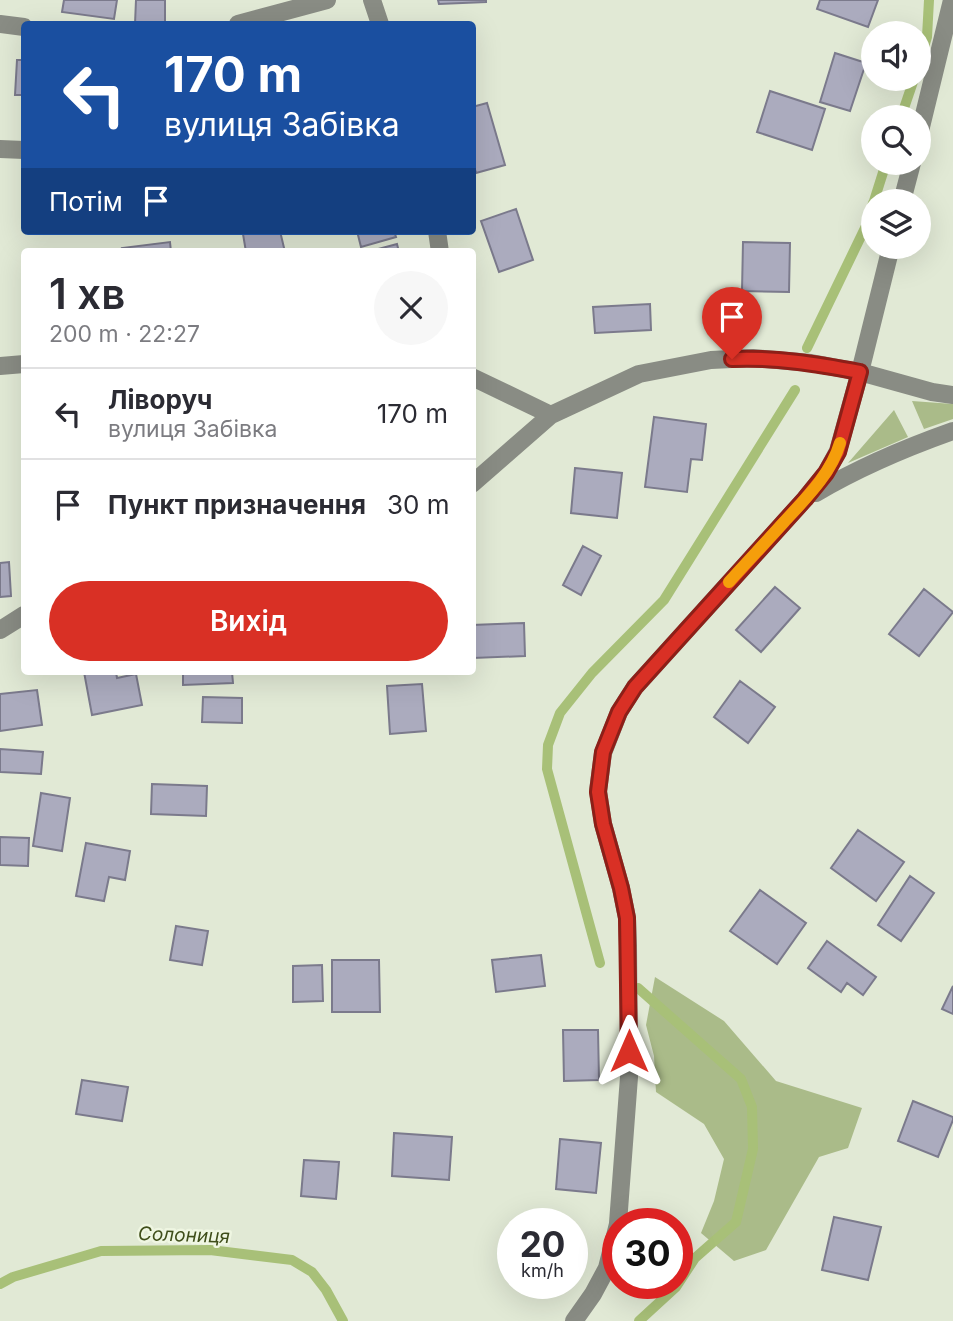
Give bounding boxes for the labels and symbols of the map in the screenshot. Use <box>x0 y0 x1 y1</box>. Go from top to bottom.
pin <box>702 287 762 359</box>
position arrow <box>592 1014 666 1088</box>
speed limit sign: 30 <box>602 1208 693 1299</box>
water label: Солониця <box>138 1222 230 1248</box>

